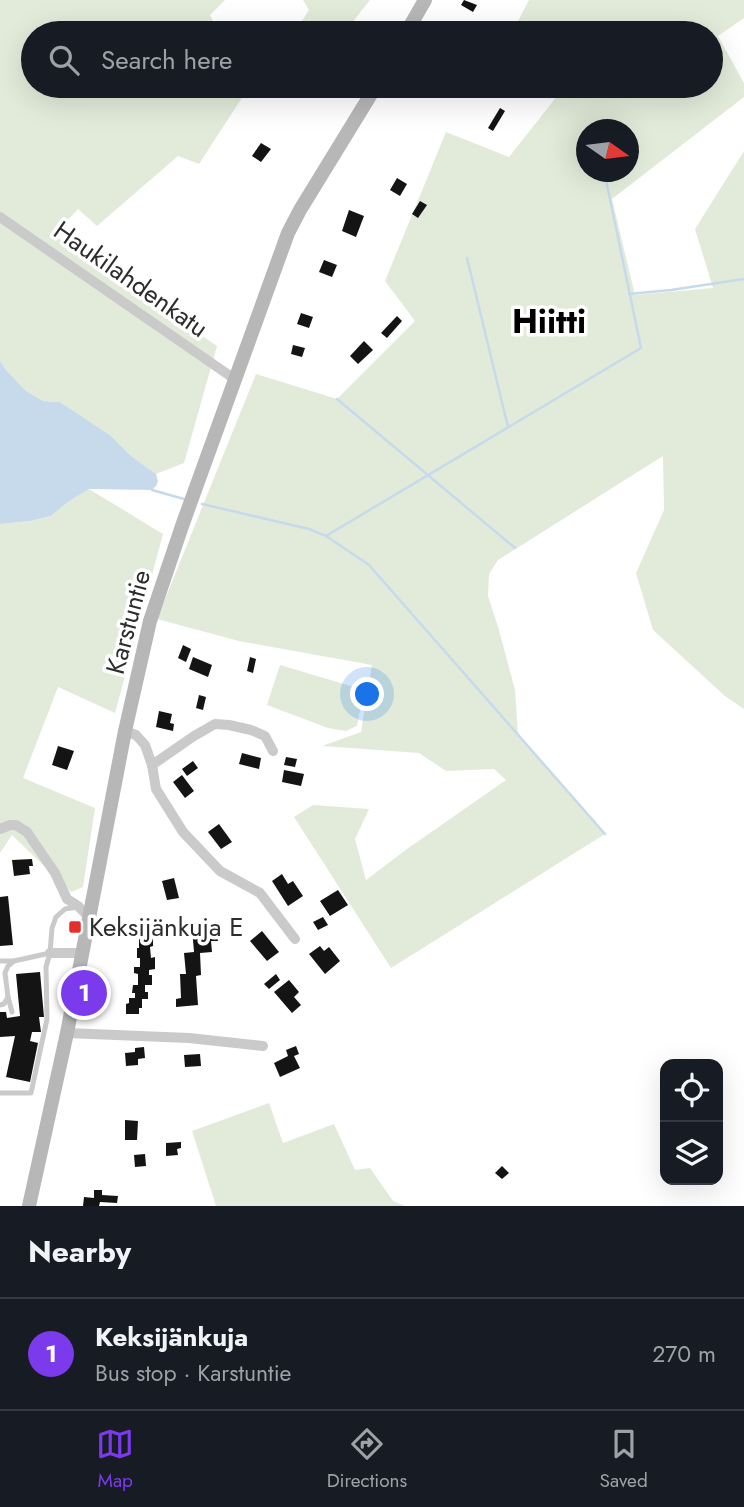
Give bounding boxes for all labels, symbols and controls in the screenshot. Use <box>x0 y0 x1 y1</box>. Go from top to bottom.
search box <box>21 21 723 98</box>
icon: search <box>45 41 83 79</box>
text: Search here <box>101 41 233 79</box>
north arrow <box>576 119 639 182</box>
street label: Haukilahdenkatu <box>46 212 216 346</box>
district label: Hiitti <box>512 298 586 345</box>
street label: Karstuntie <box>96 566 160 678</box>
your location <box>350 677 384 711</box>
place label: Keksijänkuja E <box>89 908 244 946</box>
marker: Keksijänkuja E <box>67 919 83 935</box>
pin: 1 <box>61 967 107 1019</box>
map controls <box>660 1059 723 1185</box>
button: locate <box>660 1059 723 1122</box>
button: layers <box>660 1122 723 1185</box>
text: Nearby <box>28 1230 131 1273</box>
text: Keksijänkuja <box>95 1318 248 1356</box>
text: 1 <box>45 1337 57 1371</box>
text: 270 m <box>652 1337 716 1371</box>
text: Bus stop · Karstuntie <box>95 1356 291 1390</box>
tab: Map <box>96 1425 134 1494</box>
tab: Directions <box>327 1425 407 1494</box>
tab: Saved <box>600 1425 648 1494</box>

